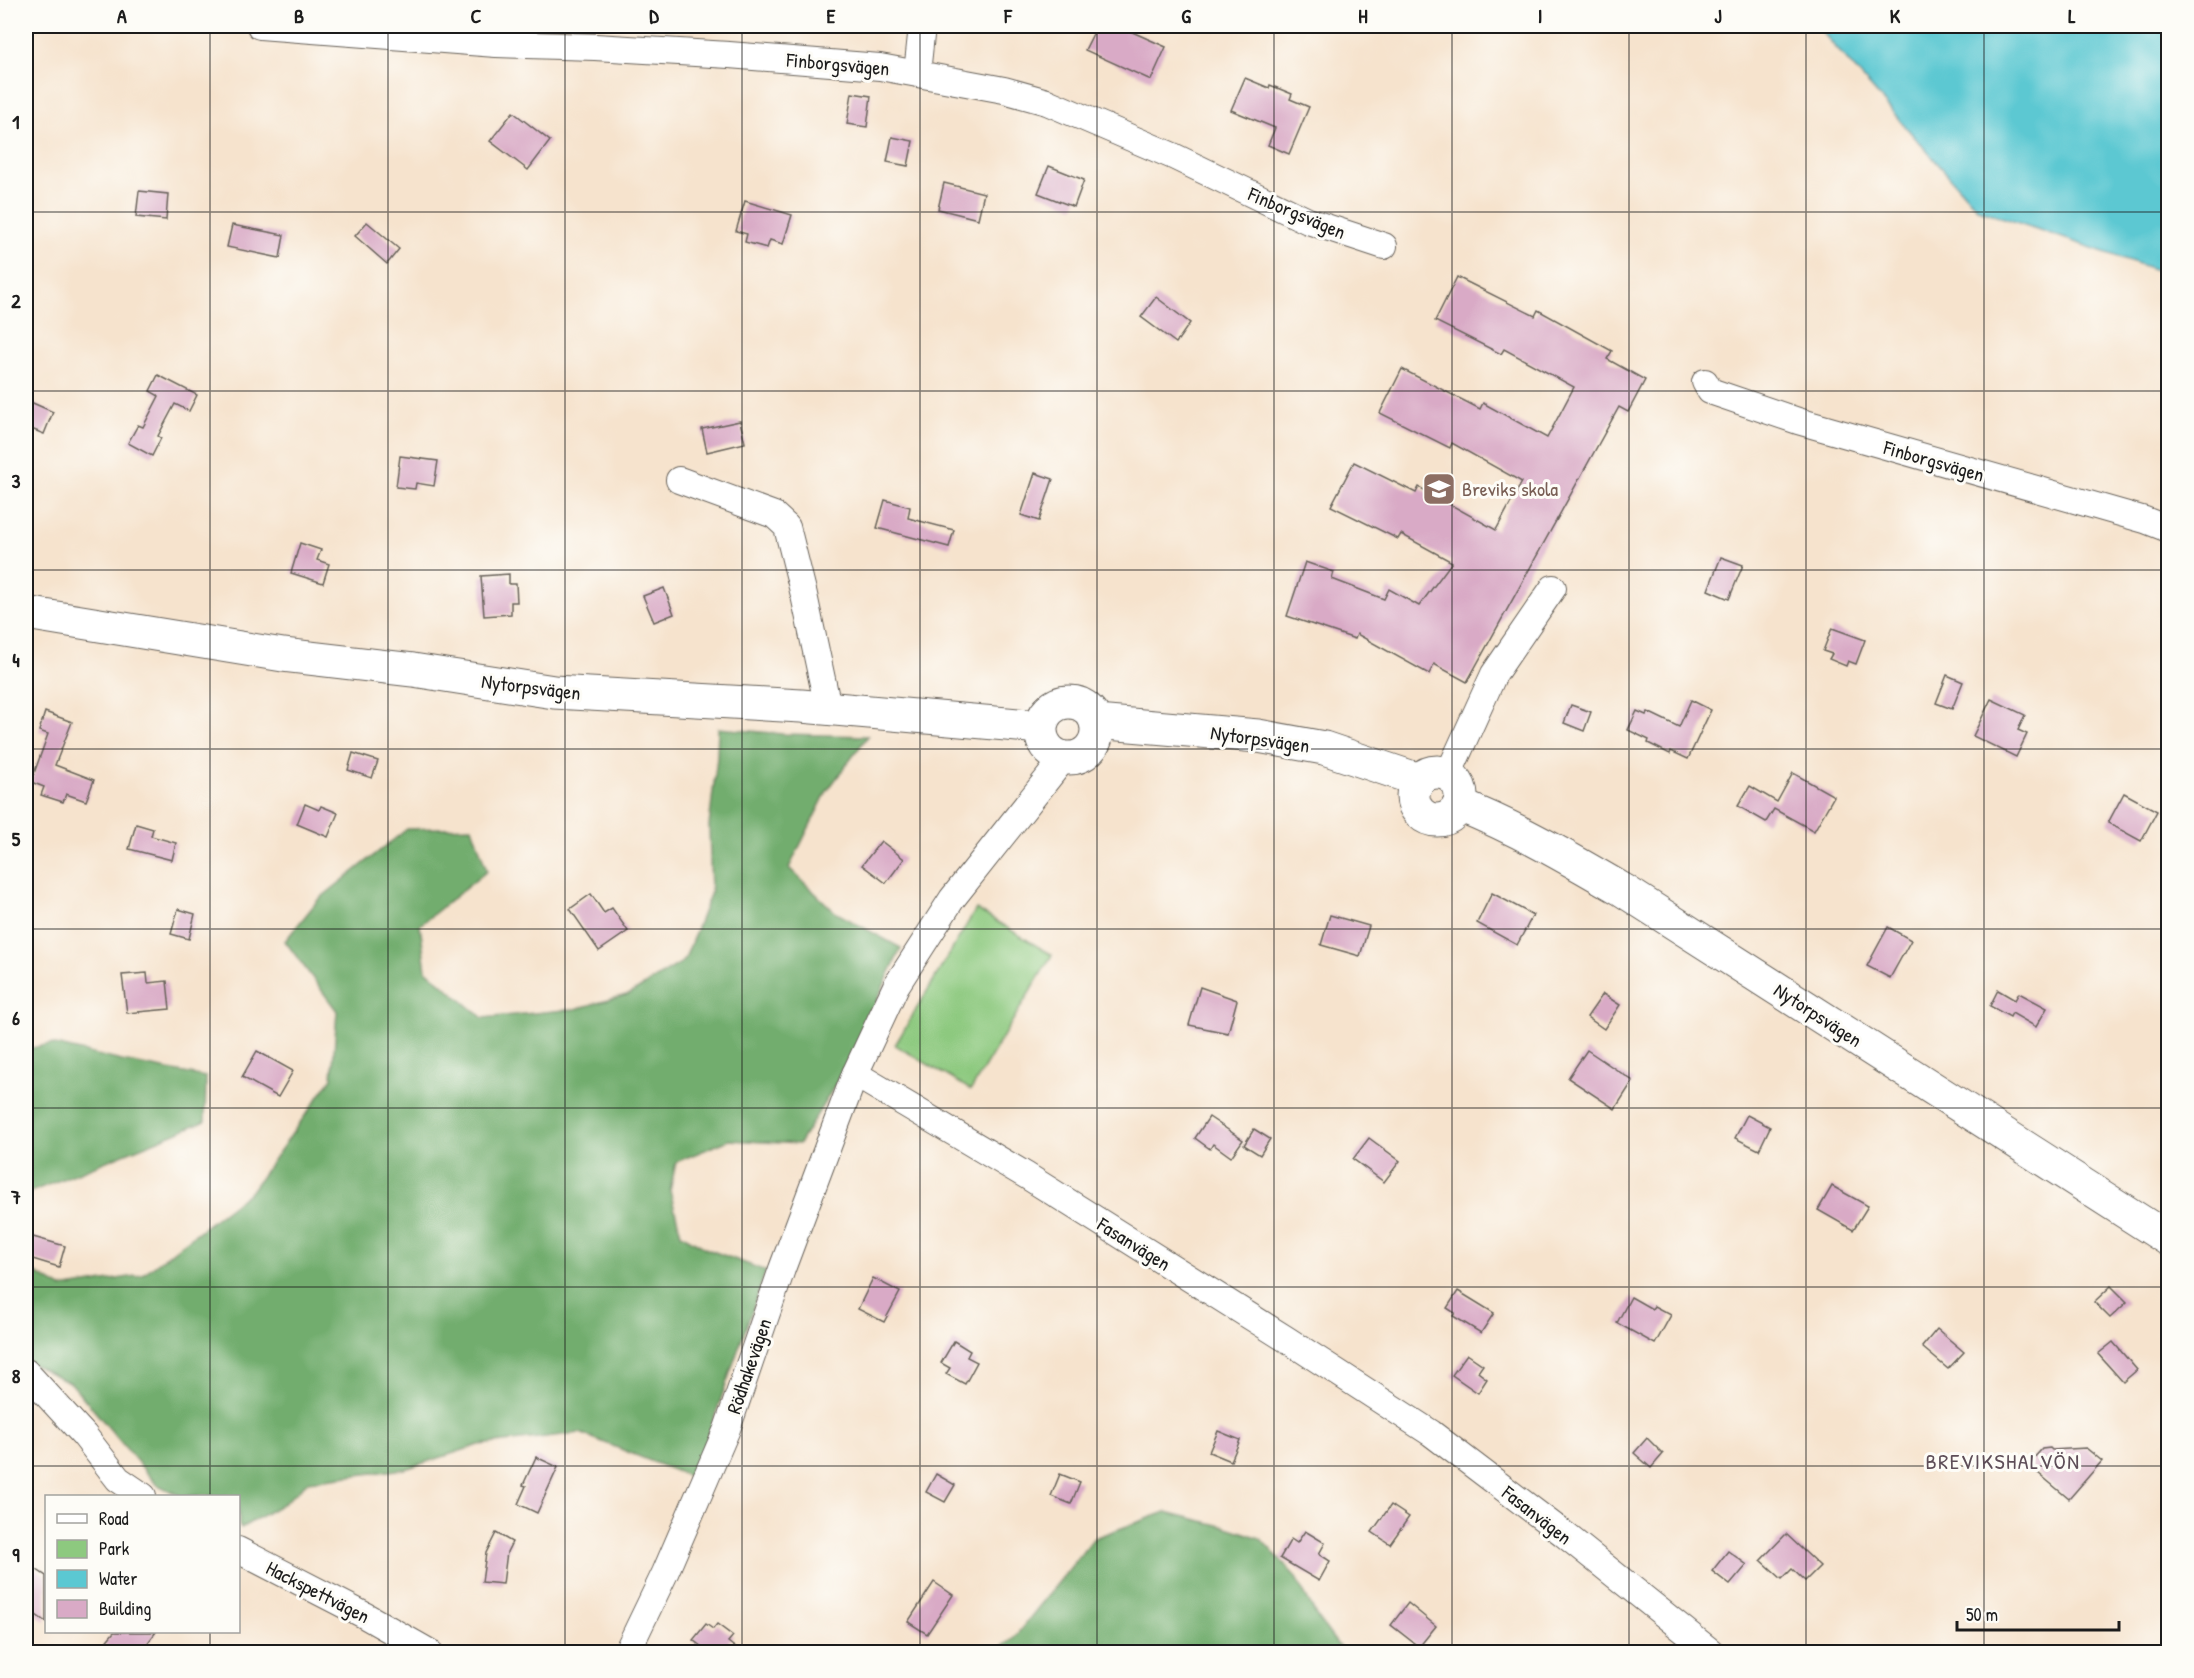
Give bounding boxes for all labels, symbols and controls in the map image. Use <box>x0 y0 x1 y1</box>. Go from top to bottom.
text: A <box>117 2 127 29</box>
text: B <box>294 2 304 29</box>
text: C <box>471 2 482 29</box>
text: D <box>649 2 659 29</box>
text: E <box>827 2 836 29</box>
text: F <box>1003 2 1013 29</box>
text: G <box>1181 2 1191 29</box>
text: H <box>1358 2 1368 29</box>
text: I <box>1538 2 1542 29</box>
text: J <box>1714 2 1722 29</box>
text: K <box>1890 2 1901 29</box>
text: L <box>2068 2 2076 29</box>
street label: Finborgsvägen <box>784 45 891 81</box>
text: 1 <box>12 108 20 135</box>
street label: Finborgsvägen <box>1243 180 1350 245</box>
text: 2 <box>11 287 21 314</box>
street label: Finborgsvägen <box>1880 433 1988 488</box>
text: 3 <box>12 467 21 494</box>
school or university icon: Breviks skola <box>1421 471 1457 507</box>
place label: Breviks skola <box>1462 475 1558 502</box>
text: 4 <box>12 646 20 673</box>
street label: Nytorpsvägen <box>480 667 582 706</box>
street label: Nytorpsvägen <box>1209 718 1311 759</box>
text: 5 <box>12 825 21 852</box>
street label: Nytorpsvägen <box>1769 976 1867 1053</box>
text: 6 <box>12 1004 20 1031</box>
text: 7 <box>10 1183 21 1210</box>
street label: Fasanvägen <box>1092 1210 1176 1277</box>
street label: Rödhakevägen <box>720 1315 777 1417</box>
text: 8 <box>12 1362 21 1389</box>
district label: BREVIKSHALVÖN <box>1925 1446 2081 1476</box>
street label: Fasanvägen <box>1496 1478 1578 1550</box>
legend <box>45 1495 240 1633</box>
text: Road <box>99 1506 129 1531</box>
text: Park <box>99 1536 130 1561</box>
text: 9 <box>12 1541 20 1568</box>
street label: Hackspettvägen <box>262 1554 375 1629</box>
text: Water <box>99 1566 137 1591</box>
scale bar <box>1957 1594 2119 1632</box>
text: Building <box>99 1596 151 1621</box>
text: 50 m <box>1966 1602 1998 1627</box>

